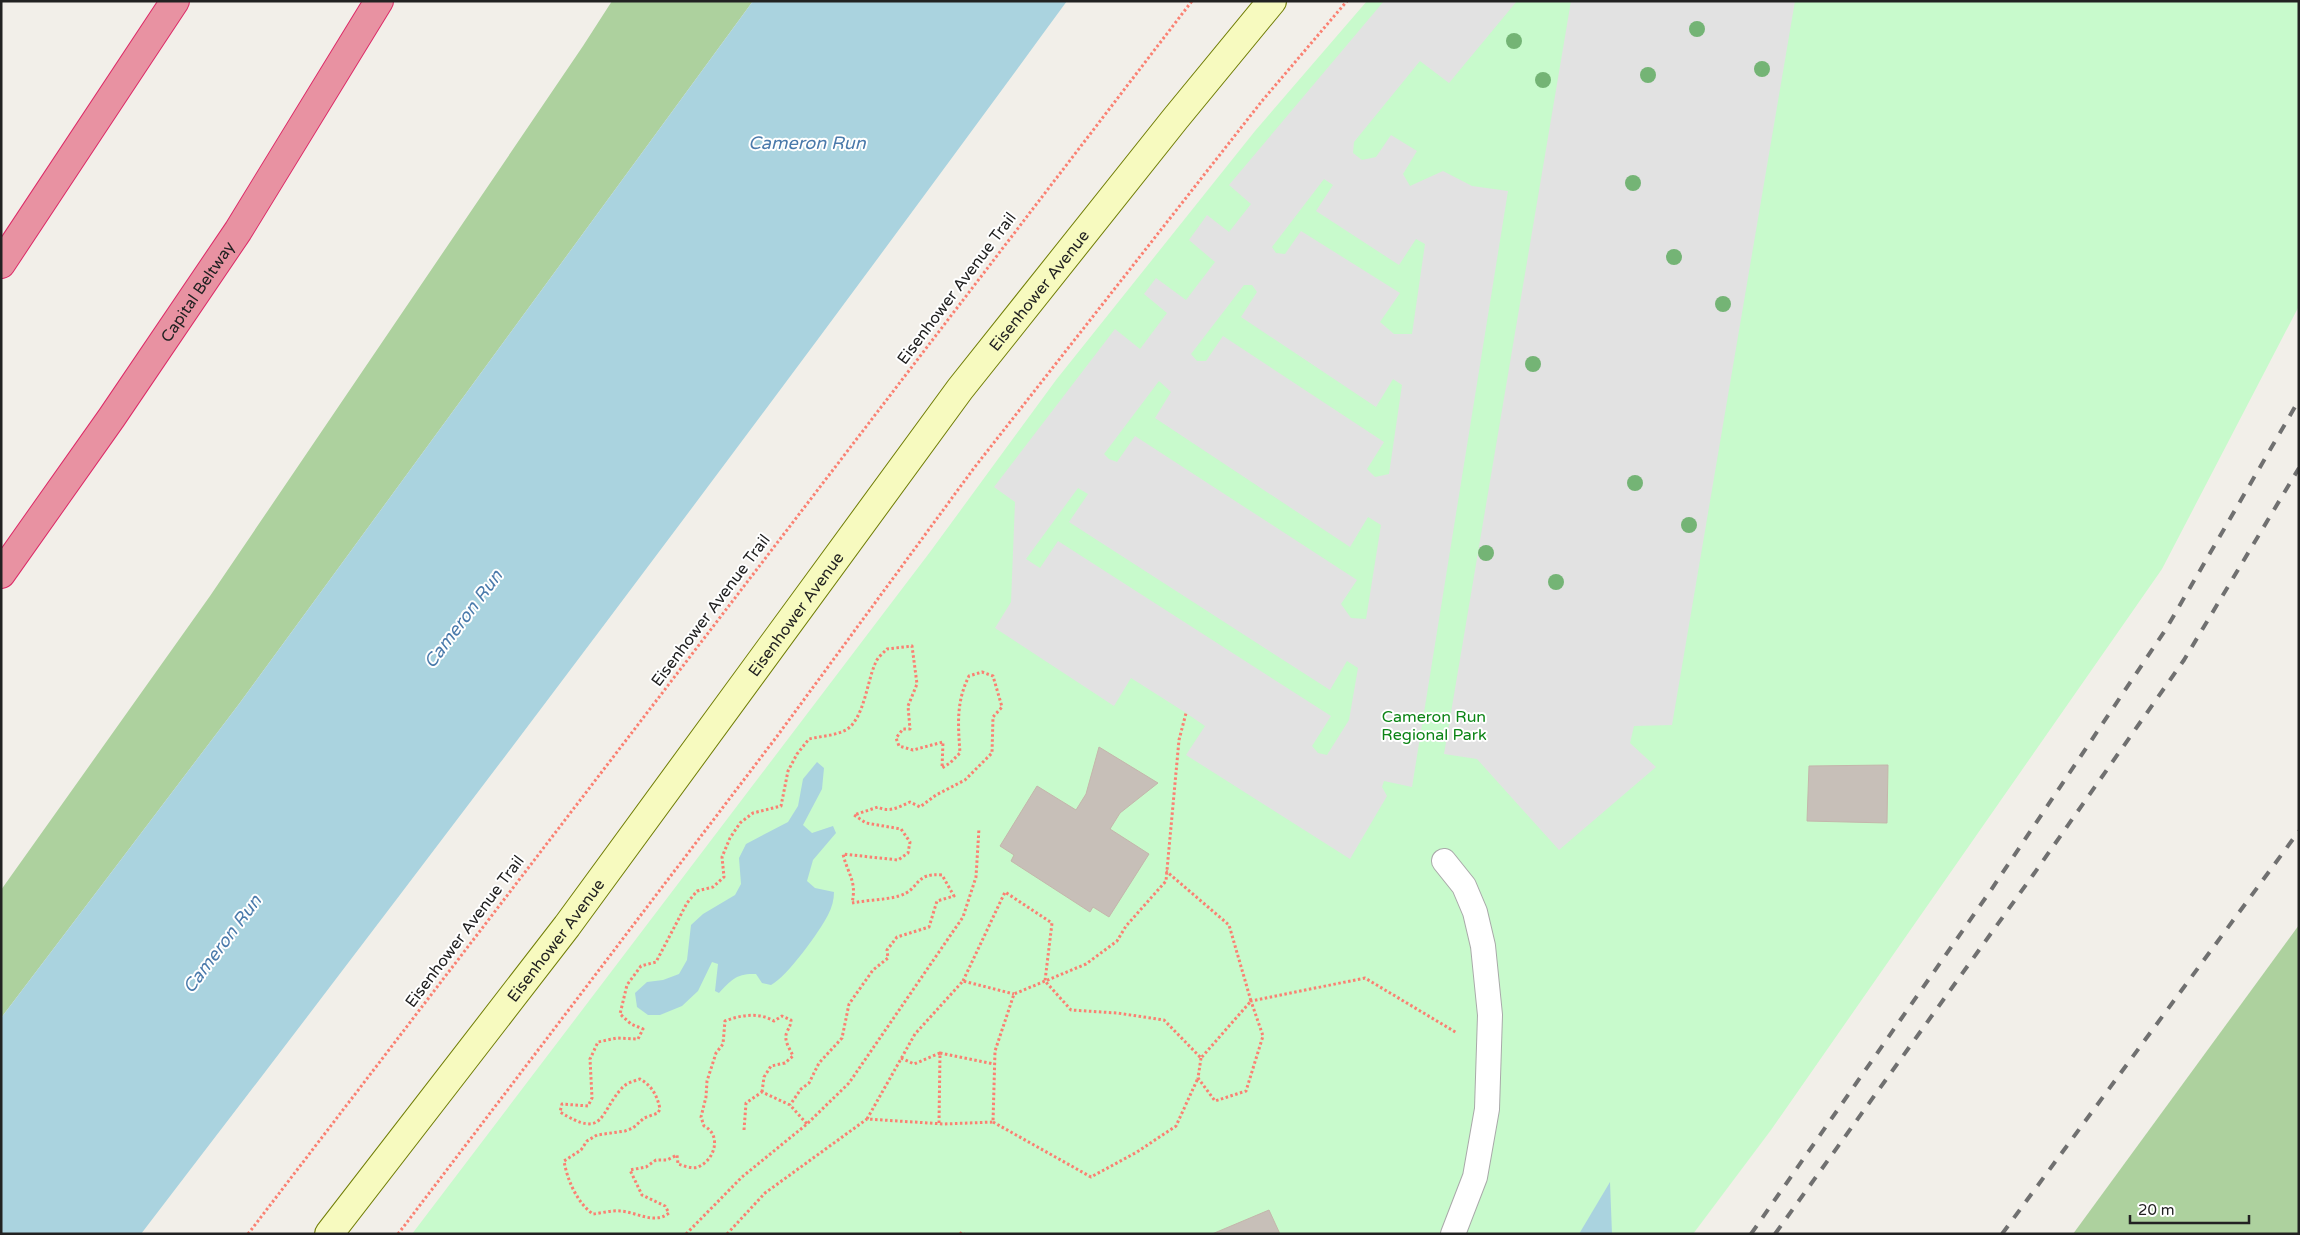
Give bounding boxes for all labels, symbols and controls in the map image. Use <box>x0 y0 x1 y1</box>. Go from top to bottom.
water label: Cameron Run <box>748 132 867 154</box>
street label: Eisenhower Avenue Trail <box>893 209 1021 369</box>
street label: Eisenhower Avenue <box>985 226 1094 355</box>
street label: Capital Beltway <box>157 237 239 346</box>
street label: Eisenhower Avenue Trail <box>647 531 775 691</box>
street label: Eisenhower Avenue <box>744 548 848 681</box>
water label: Cameron Run <box>419 565 508 672</box>
park label: Cameron Run Regional Park <box>1381 707 1487 745</box>
street label: Eisenhower Avenue Trail <box>401 852 529 1012</box>
street label: Eisenhower Avenue <box>503 875 609 1006</box>
water label: Cameron Run <box>178 890 267 997</box>
scale bar <box>2130 1192 2249 1224</box>
text: 20 m <box>2138 1201 2175 1219</box>

